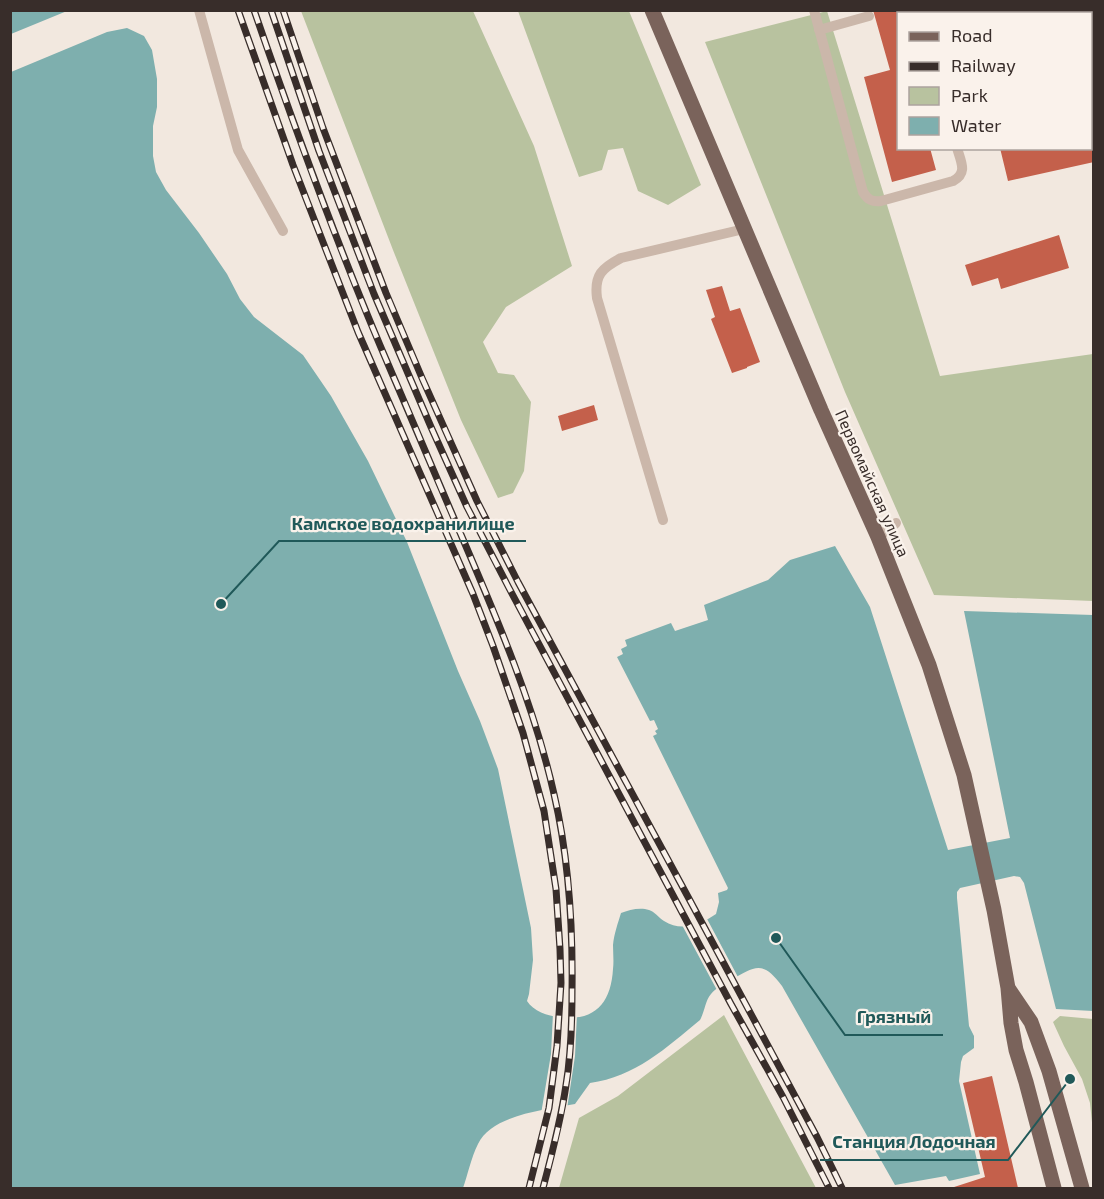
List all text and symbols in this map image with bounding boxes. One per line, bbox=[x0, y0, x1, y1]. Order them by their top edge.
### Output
legend bbox=[897, 12, 1092, 150]
text: Road bbox=[951, 24, 992, 46]
text: Railway bbox=[951, 54, 1016, 76]
text: Park bbox=[951, 84, 988, 106]
text: Water bbox=[951, 114, 1001, 136]
street label: Первомайская улица bbox=[831, 406, 914, 560]
callout: Камское водохранилище bbox=[279, 505, 526, 541]
text: Камское водохранилище bbox=[291, 512, 515, 534]
callout: Грязный bbox=[845, 999, 943, 1035]
text: Грязный bbox=[857, 1005, 931, 1027]
callout: Станция Лодочная bbox=[820, 1124, 1008, 1160]
text: Станция Лодочная bbox=[832, 1130, 996, 1152]

